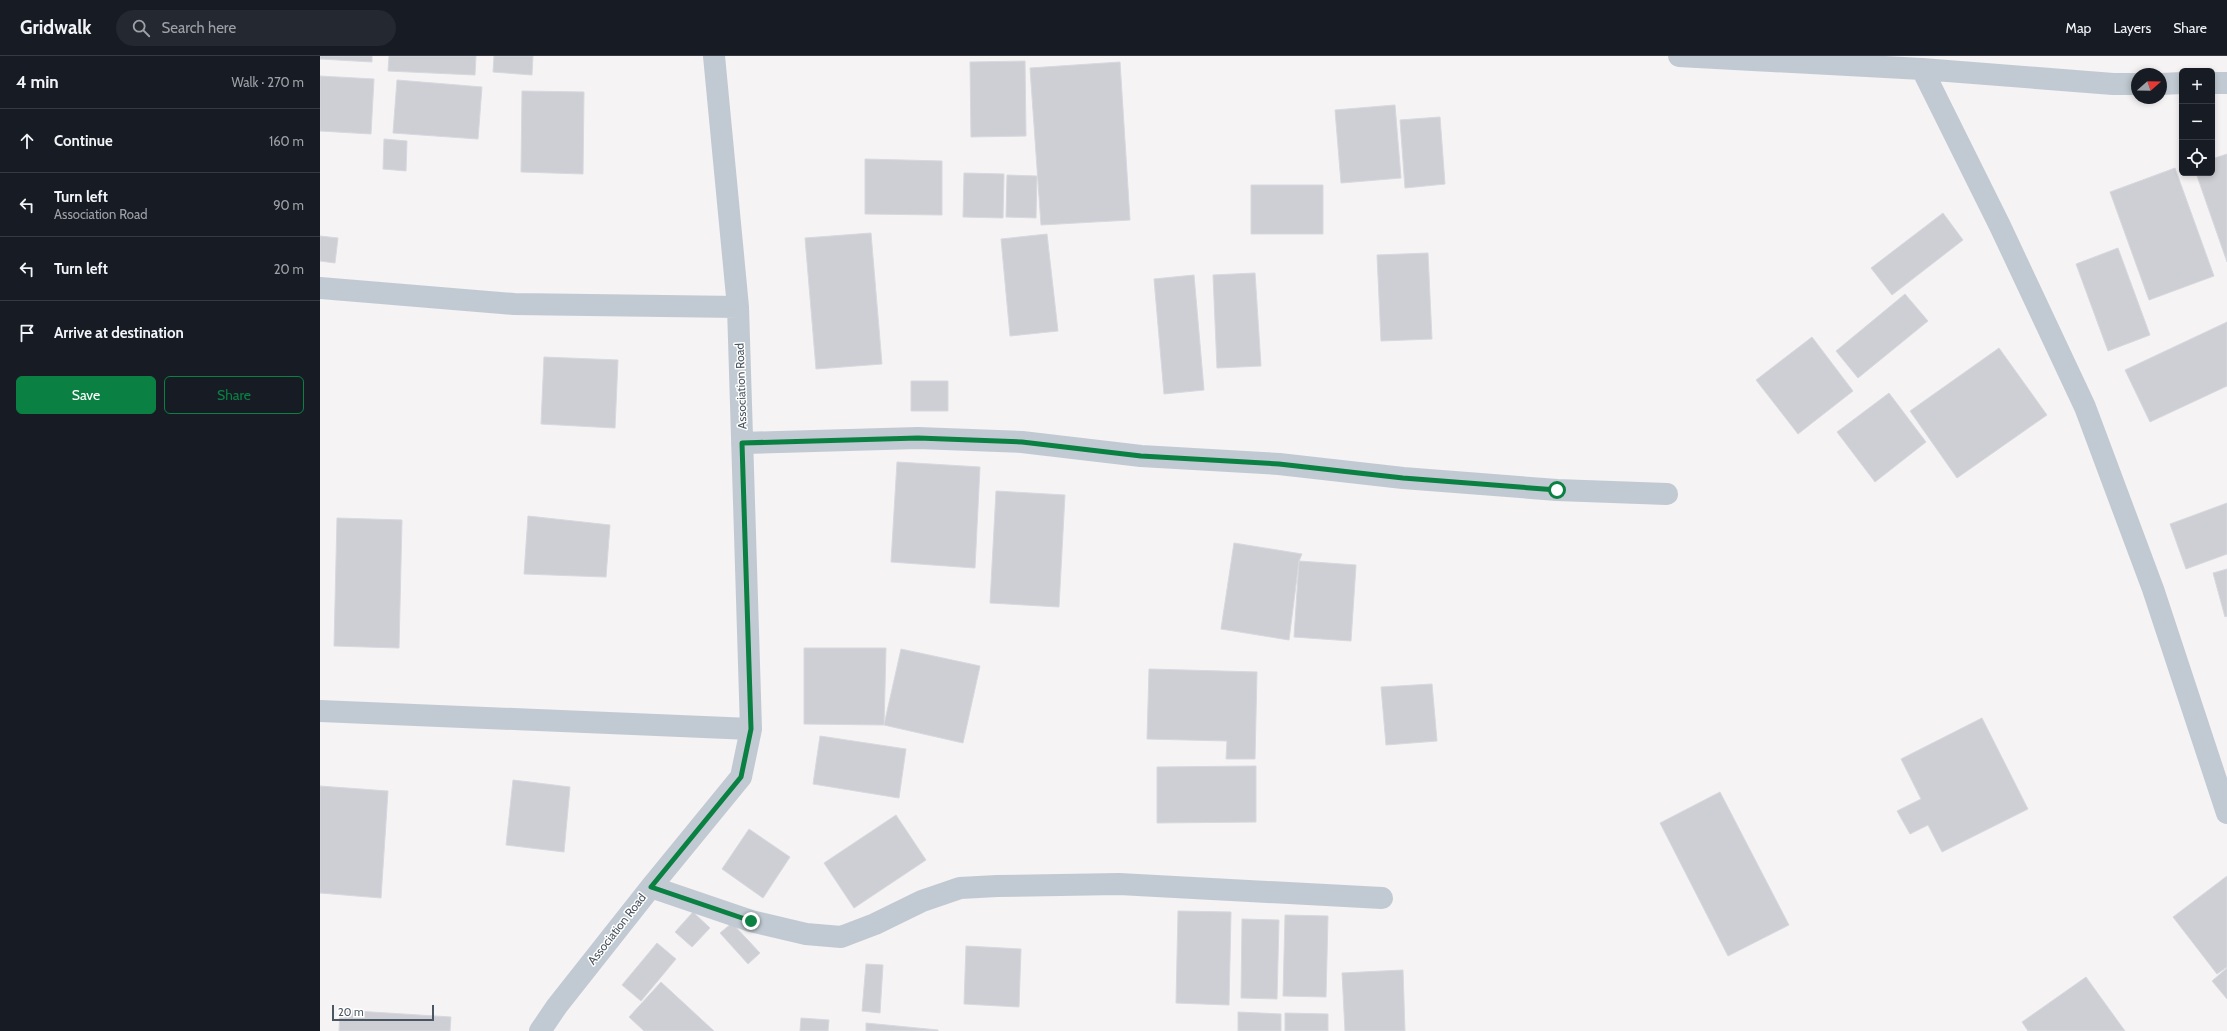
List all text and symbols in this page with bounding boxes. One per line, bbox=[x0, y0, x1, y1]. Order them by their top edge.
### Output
search box bbox=[116, 10, 396, 46]
text: Gridwalk bbox=[20, 16, 92, 39]
icon: search bbox=[130, 17, 152, 39]
text: Search here bbox=[162, 19, 236, 37]
text: Map bbox=[2066, 19, 2091, 37]
text: Layers bbox=[2113, 19, 2151, 37]
text: Share bbox=[2173, 19, 2207, 37]
north arrow bbox=[2131, 68, 2167, 104]
map controls bbox=[2179, 68, 2215, 176]
button: + bbox=[2179, 68, 2215, 104]
text: 4 min bbox=[16, 72, 59, 92]
text: Walk · 270 m bbox=[232, 74, 304, 90]
button: − bbox=[2179, 104, 2215, 140]
icon: ahead bbox=[16, 130, 38, 152]
text: Continue bbox=[54, 132, 113, 150]
text: 160 m bbox=[269, 133, 304, 149]
button: locate bbox=[2179, 140, 2215, 176]
text: Turn left bbox=[54, 188, 108, 206]
icon: left bbox=[16, 194, 38, 216]
text: 90 m bbox=[273, 197, 304, 213]
text: Association Road bbox=[54, 206, 147, 222]
icon: left bbox=[16, 258, 38, 280]
text: Turn left bbox=[54, 260, 108, 278]
text: 20 m bbox=[274, 261, 304, 277]
icon: arrive bbox=[16, 322, 38, 344]
text: Arrive at destination bbox=[54, 324, 184, 342]
street label: Association Road bbox=[732, 343, 749, 429]
button: Save bbox=[16, 376, 156, 414]
button: Share bbox=[164, 376, 304, 414]
route start bbox=[1548, 481, 1566, 499]
street label: Association Road bbox=[584, 890, 649, 967]
route end bbox=[742, 912, 760, 930]
scale bar bbox=[332, 1003, 434, 1022]
text: 20 m bbox=[338, 1005, 364, 1019]

